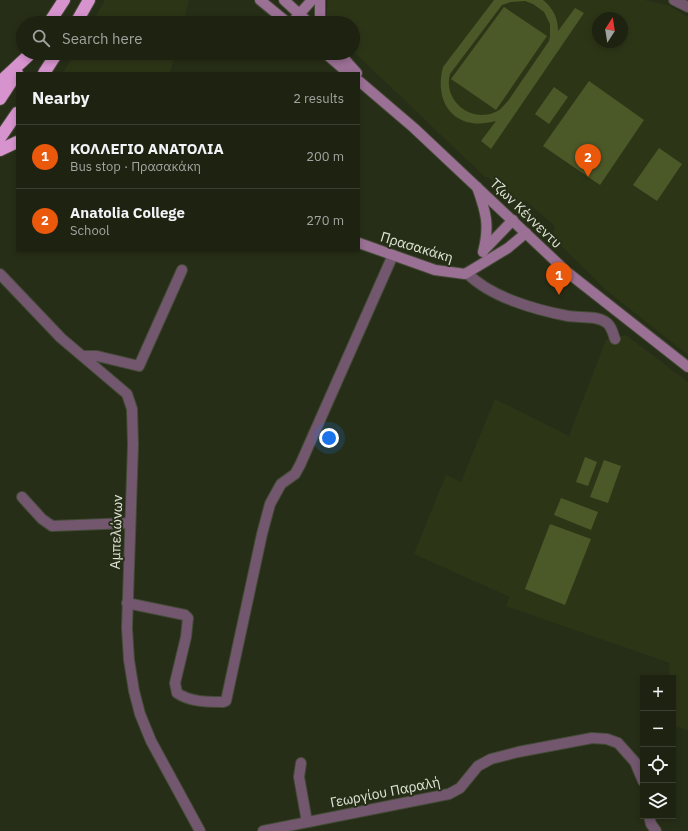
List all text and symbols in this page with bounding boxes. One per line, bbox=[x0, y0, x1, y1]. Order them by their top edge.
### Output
north arrow bbox=[592, 12, 628, 48]
search box bbox=[16, 16, 360, 60]
icon: search bbox=[30, 27, 52, 49]
text: Search here bbox=[62, 29, 142, 48]
text: Nearby bbox=[32, 87, 90, 109]
text: 2 results bbox=[293, 90, 344, 107]
text: ΚΟΛΛΕΓΙΟ ΑΝΑΤΟΛΙΑ bbox=[70, 139, 224, 158]
pin: 2 bbox=[575, 144, 601, 177]
text: 1 bbox=[41, 148, 49, 165]
text: 200 m bbox=[306, 148, 344, 165]
text: Bus stop · Πρασακάκη bbox=[70, 158, 201, 175]
street label: Τζων Κέννεντυ bbox=[486, 174, 566, 252]
text: Anatolia College bbox=[70, 203, 185, 222]
text: 2 bbox=[41, 212, 49, 229]
text: 270 m bbox=[306, 212, 344, 229]
text: School bbox=[70, 222, 110, 239]
street label: Πρασακάκη bbox=[378, 227, 456, 267]
pin: 1 bbox=[546, 262, 572, 295]
your location bbox=[319, 428, 339, 448]
street label: Αμπελώνων bbox=[106, 494, 126, 570]
map controls bbox=[640, 675, 676, 819]
button: + bbox=[640, 675, 676, 711]
button: − bbox=[640, 711, 676, 747]
button: locate bbox=[640, 747, 676, 783]
street label: Γεωργίου Παραλή bbox=[328, 773, 442, 811]
button: layers bbox=[640, 783, 676, 819]

